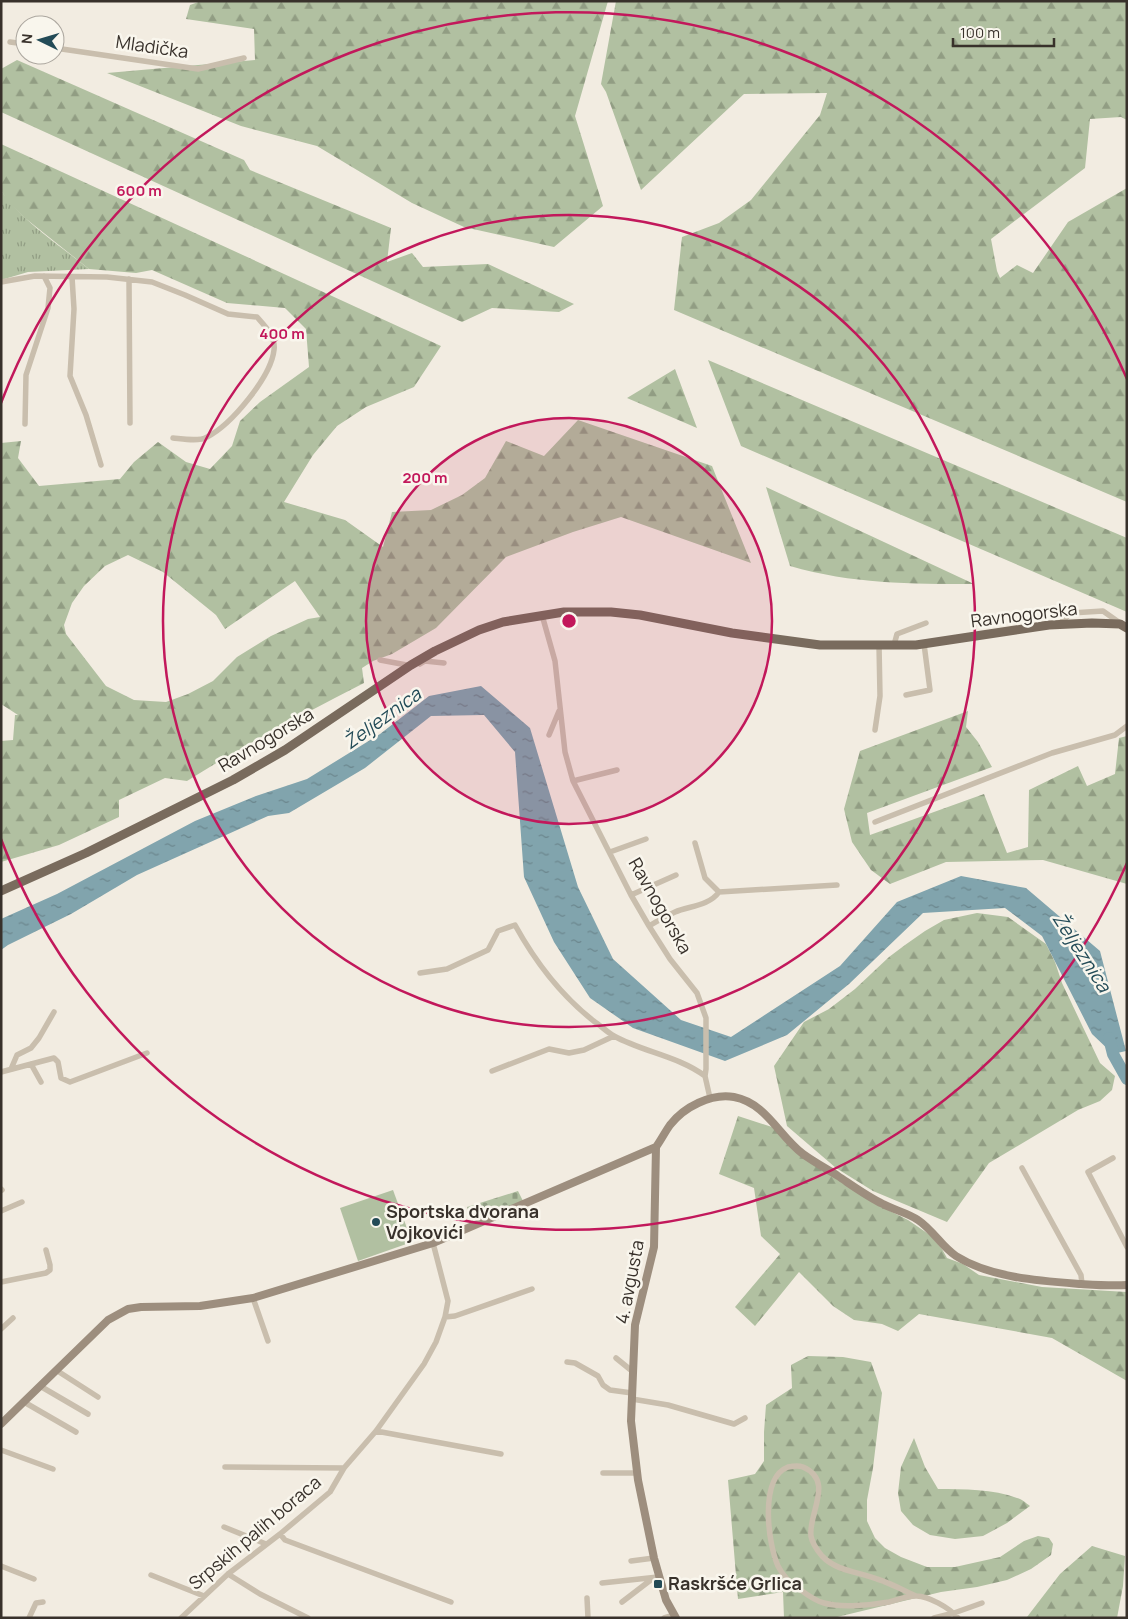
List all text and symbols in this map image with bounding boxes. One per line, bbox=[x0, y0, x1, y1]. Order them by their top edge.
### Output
north arrow bbox=[15, 15, 65, 65]
scale bar bbox=[953, 15, 1054, 47]
text: 100 m bbox=[960, 22, 1000, 43]
street label: Mladička bbox=[114, 29, 190, 63]
text: N bbox=[17, 33, 36, 45]
text: 600 m bbox=[116, 180, 162, 201]
text: 400 m bbox=[259, 323, 305, 344]
text: 200 m bbox=[402, 467, 448, 488]
street label: Ravnogorska bbox=[969, 596, 1079, 632]
centre of rings bbox=[560, 612, 578, 630]
water label: Željeznica bbox=[338, 680, 427, 755]
street label: Ravnogorska bbox=[213, 701, 318, 777]
street label: Ravnogorska bbox=[624, 853, 698, 958]
water label: Željeznica bbox=[1047, 907, 1118, 998]
place label: Sportska dvorana Vojkovići bbox=[386, 1199, 539, 1244]
marker: Sportska dvorana Vojkovići bbox=[370, 1216, 382, 1228]
street label: 4. avgusta bbox=[609, 1238, 649, 1326]
street label: Srpskih palih boraca bbox=[183, 1470, 326, 1595]
place label: Raskršće Grlica bbox=[668, 1571, 802, 1595]
marker: Raskršće Grlica bbox=[652, 1578, 664, 1590]

